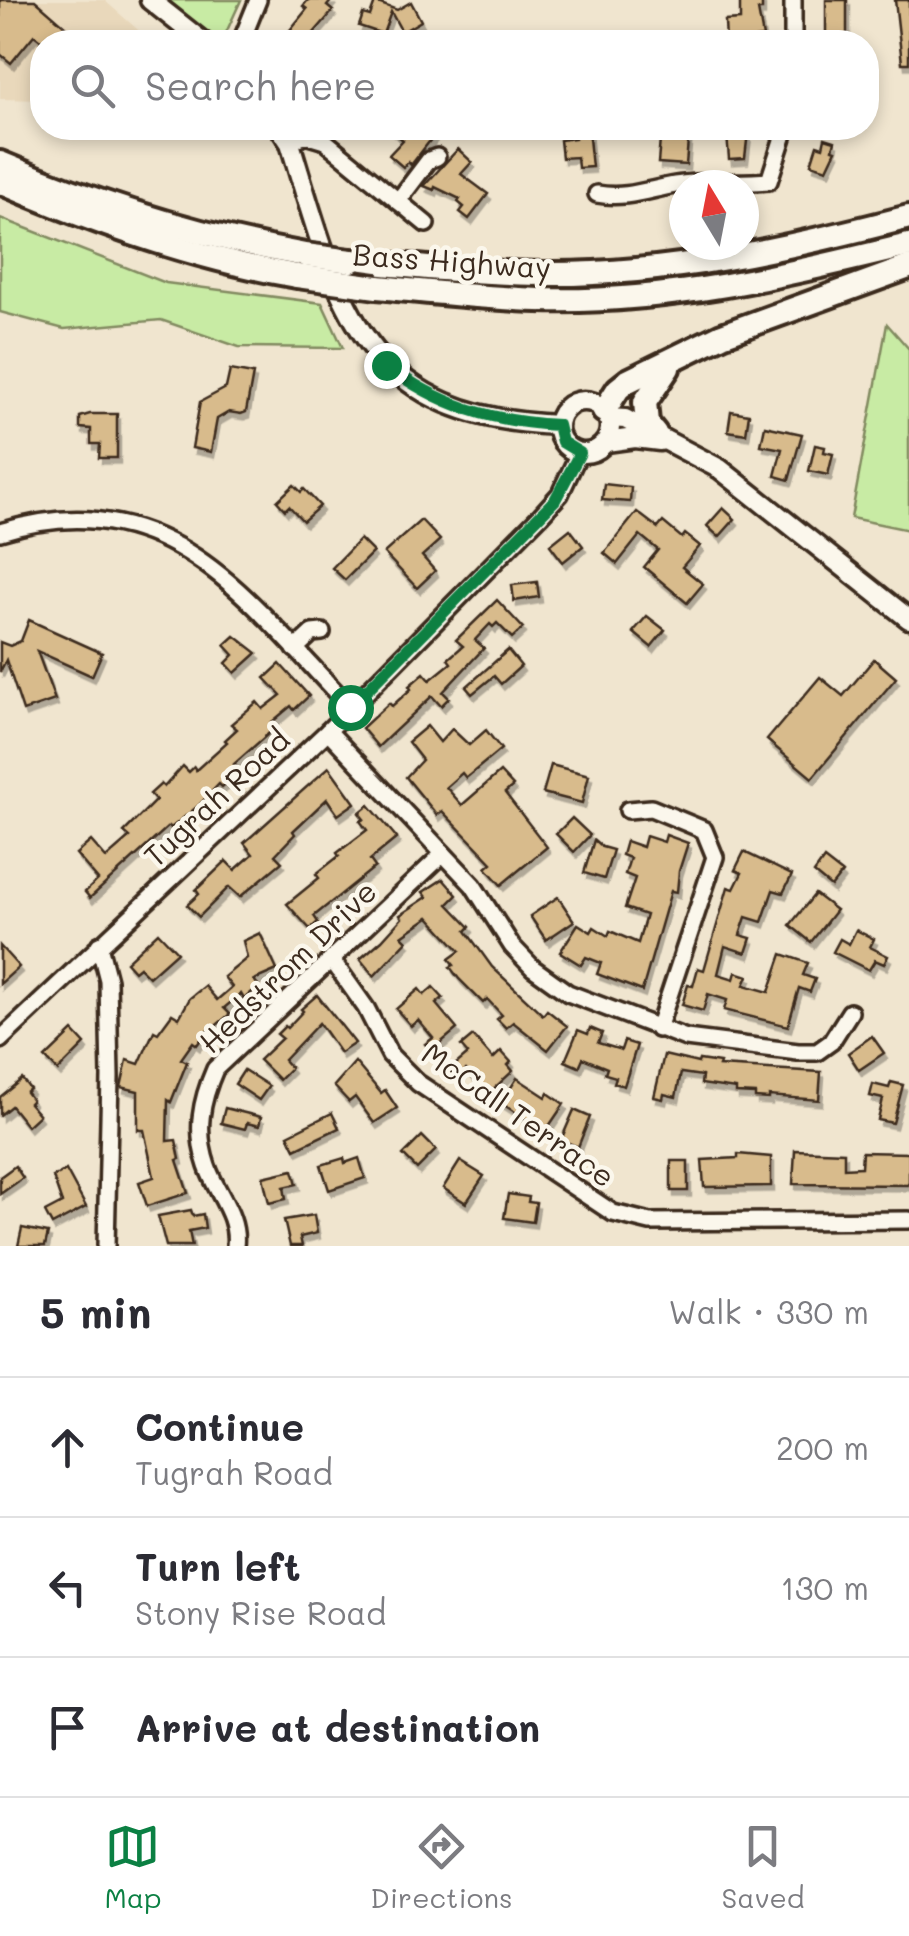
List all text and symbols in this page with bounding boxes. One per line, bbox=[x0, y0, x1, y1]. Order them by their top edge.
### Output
search box bbox=[30, 30, 879, 140]
icon: search bbox=[65, 58, 120, 113]
text: Search here bbox=[145, 60, 376, 110]
north arrow bbox=[669, 170, 759, 260]
street label: Bass Highway bbox=[352, 233, 552, 287]
route end bbox=[364, 343, 410, 389]
route start bbox=[328, 685, 374, 731]
street label: Tugrah Road bbox=[135, 719, 297, 875]
street label: Hedstrom Drive bbox=[190, 871, 384, 1061]
street label: McCall Terrace bbox=[415, 1033, 623, 1195]
text: 5 min bbox=[40, 1284, 151, 1339]
text: Walk · 330 m bbox=[669, 1290, 869, 1332]
text: Continue bbox=[135, 1401, 304, 1451]
icon: ahead bbox=[40, 1420, 95, 1475]
text: 200 m bbox=[776, 1426, 869, 1468]
text: Tugrah Road bbox=[135, 1451, 333, 1493]
text: Turn left bbox=[135, 1541, 301, 1591]
icon: left bbox=[40, 1560, 95, 1615]
text: 130 m bbox=[780, 1566, 869, 1608]
text: Stony Rise Road bbox=[135, 1591, 386, 1633]
icon: arrive bbox=[40, 1700, 95, 1755]
text: Arrive at destination bbox=[135, 1702, 540, 1752]
tab: Map bbox=[104, 1819, 161, 1915]
tab: Directions bbox=[370, 1819, 513, 1915]
tab: Saved bbox=[721, 1819, 805, 1915]

